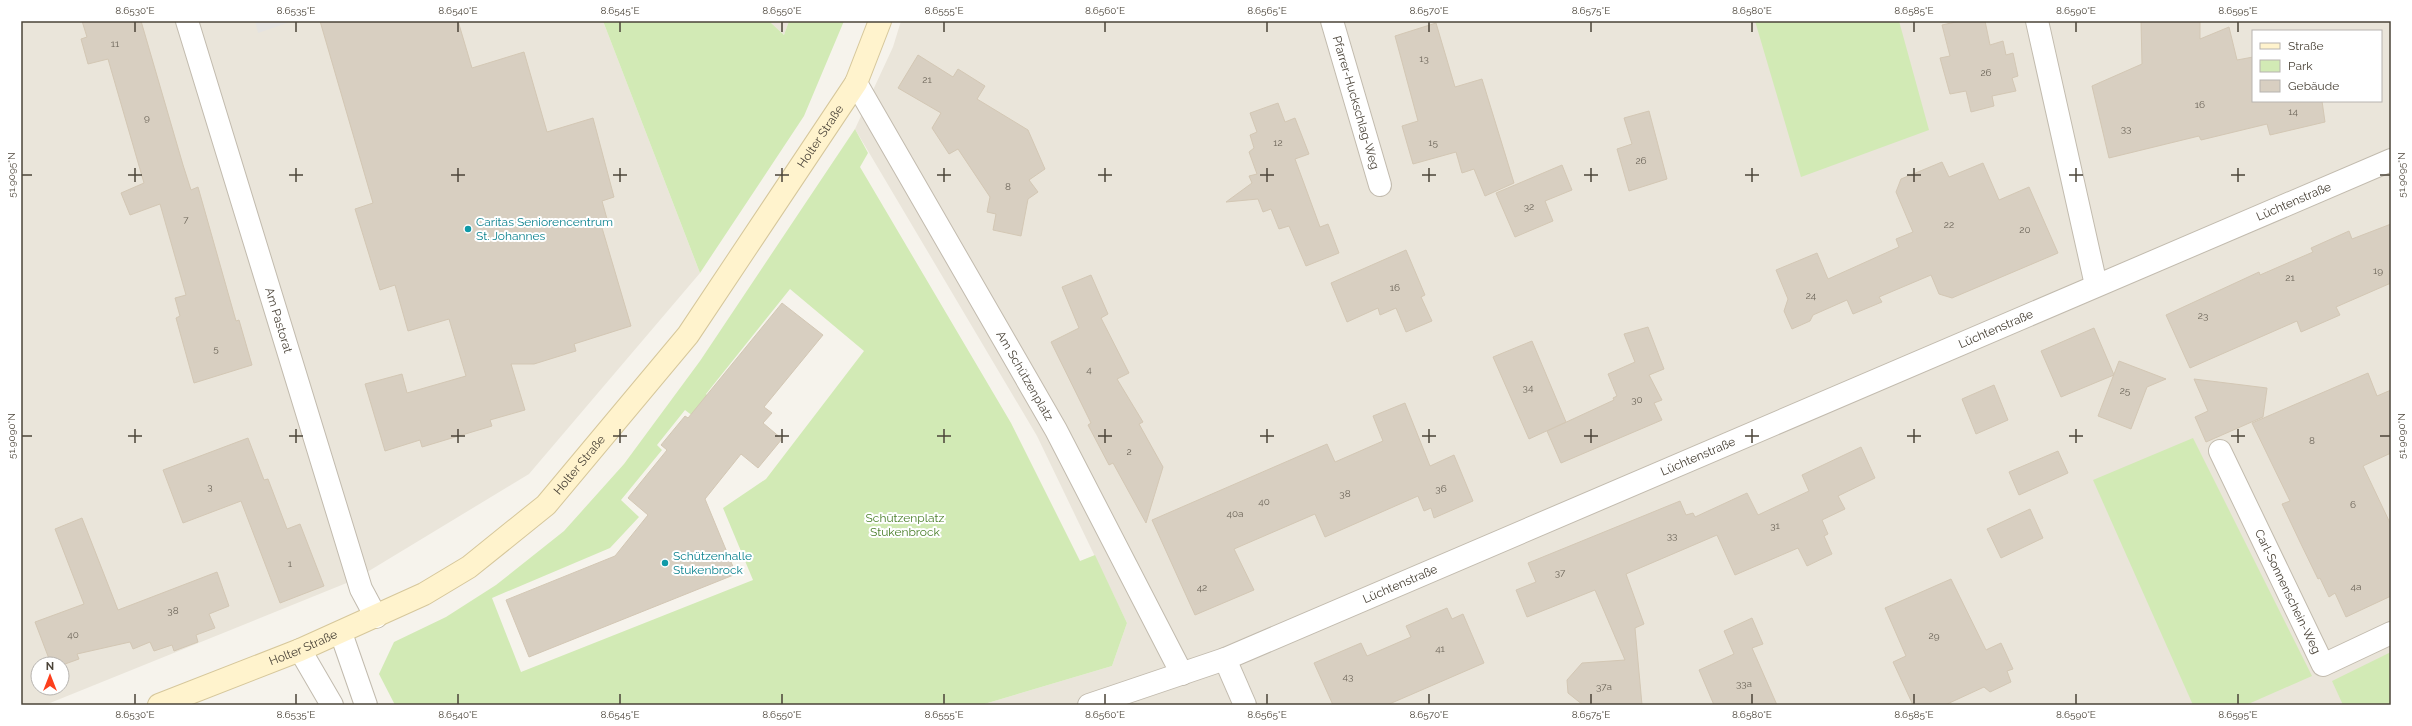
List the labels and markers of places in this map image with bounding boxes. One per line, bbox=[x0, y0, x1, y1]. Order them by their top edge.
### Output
place label: Caritas Seniorencentrum St. Johannes bbox=[476, 215, 613, 243]
marker: Caritas Seniorencentrum St. Johannes bbox=[463, 224, 473, 234]
place label: Schützenhalle Stukenbrock bbox=[673, 549, 752, 577]
marker: Schützenhalle Stukenbrock bbox=[660, 558, 670, 568]

